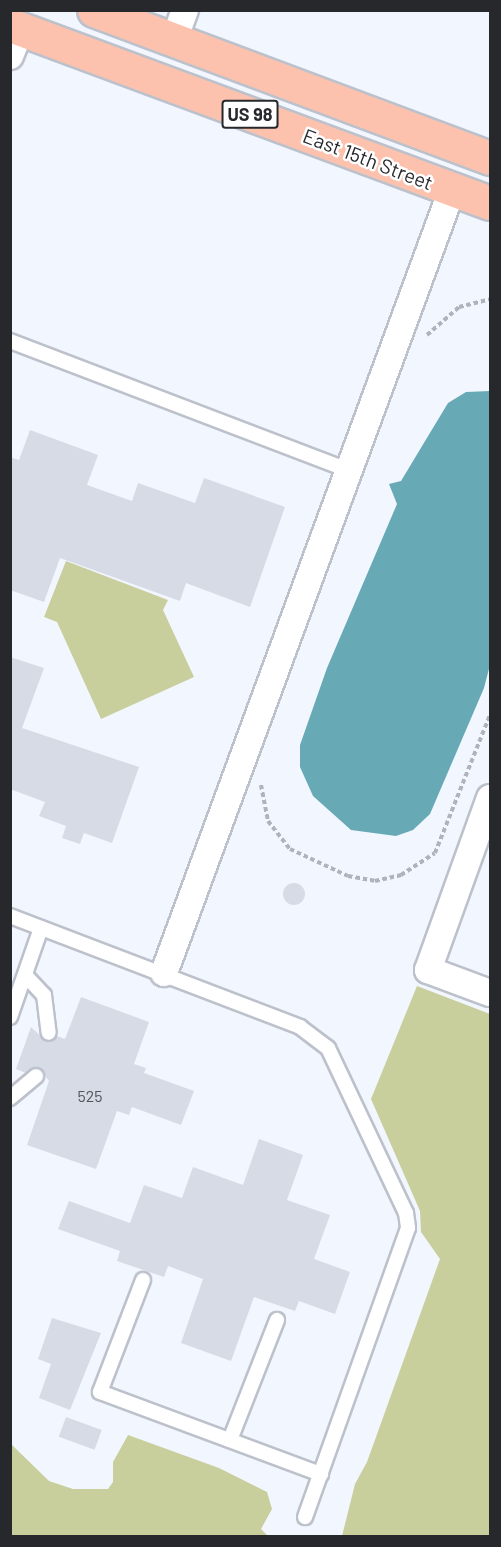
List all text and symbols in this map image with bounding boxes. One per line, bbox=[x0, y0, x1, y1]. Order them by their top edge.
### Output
road number: US 98 bbox=[222, 99, 278, 129]
street label: East 15th Street bbox=[300, 123, 436, 195]
house number: 525 bbox=[77, 1086, 103, 1106]

